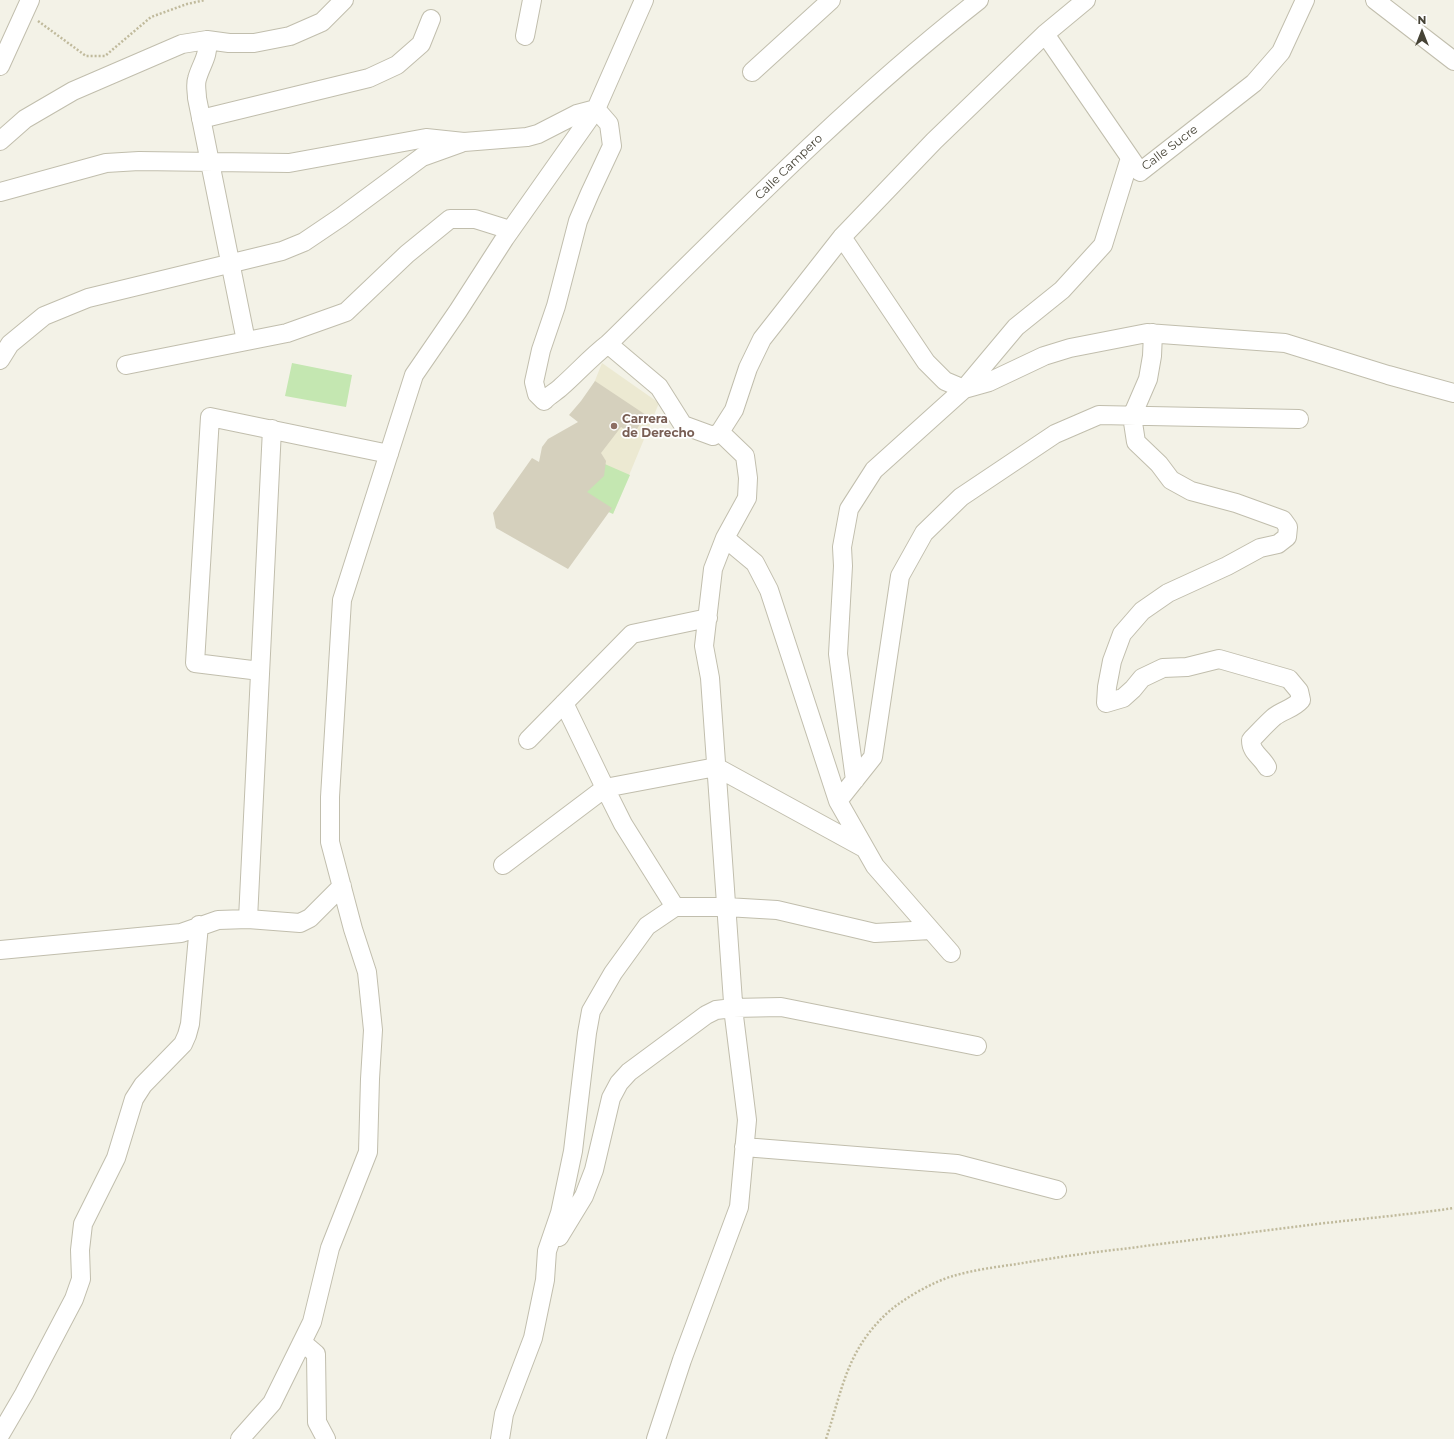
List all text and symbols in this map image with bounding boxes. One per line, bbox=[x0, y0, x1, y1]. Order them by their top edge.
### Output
north arrow bbox=[1402, 12, 1442, 52]
text: N bbox=[1418, 13, 1426, 27]
street label: Calle Sucre bbox=[1139, 122, 1201, 174]
street label: Calle Campero bbox=[752, 131, 826, 203]
place label: Carrera de Derecho bbox=[622, 412, 695, 440]
marker: Carrera de Derecho bbox=[609, 421, 619, 431]

